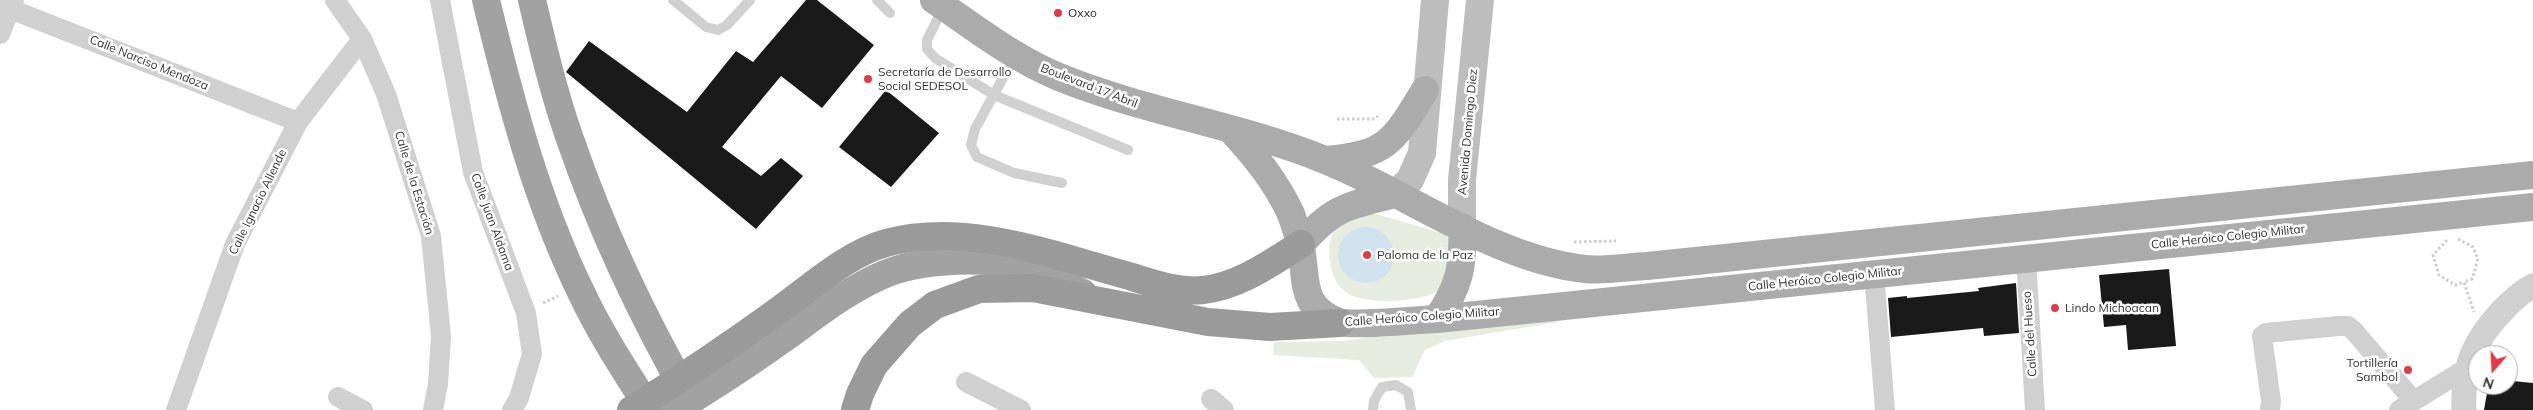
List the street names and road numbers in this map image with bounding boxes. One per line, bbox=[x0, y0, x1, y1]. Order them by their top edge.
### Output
street label: Calle Narciso Mendoza bbox=[87, 33, 211, 93]
street label: Boulevard 17 Abril bbox=[1038, 61, 1140, 111]
street label: Avenida Domingo Diez bbox=[1455, 68, 1481, 196]
street label: Calle de la Estación bbox=[391, 129, 437, 237]
street label: Calle Ignacio Allende bbox=[226, 147, 290, 257]
street label: Calle Juan Aldama bbox=[468, 171, 516, 273]
street label: Calle Heróico Colegio Militar bbox=[2150, 222, 2306, 252]
street label: Calle Heróico Colegio Militar bbox=[1747, 264, 1903, 294]
street label: Calle del Hueso bbox=[2020, 291, 2040, 377]
street label: Calle Heróico Colegio Militar bbox=[1344, 304, 1500, 330]

